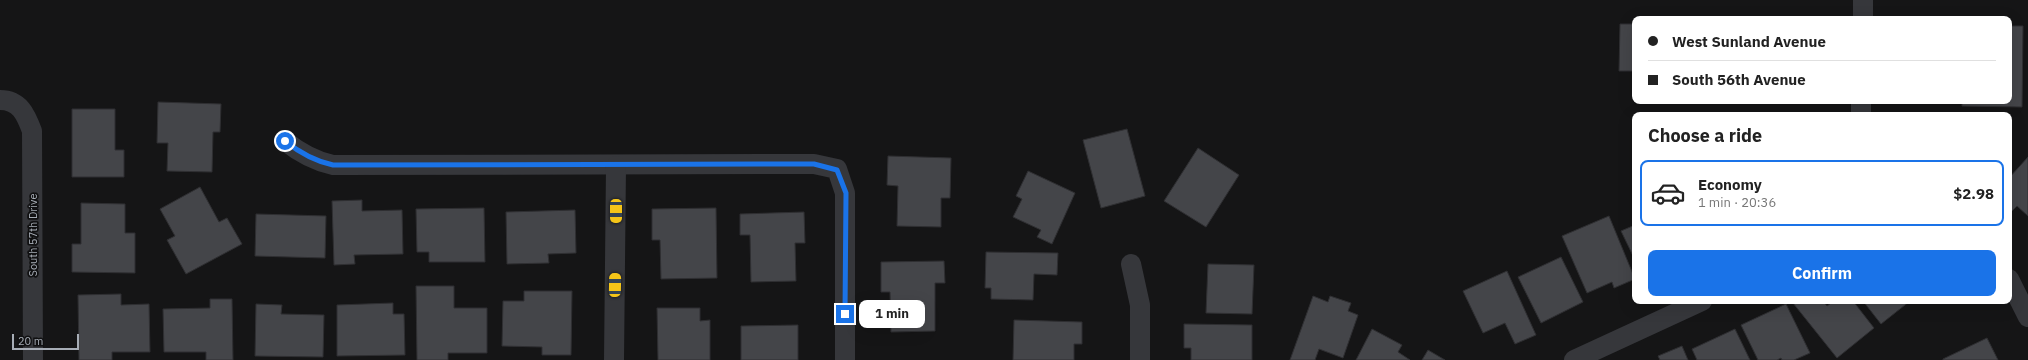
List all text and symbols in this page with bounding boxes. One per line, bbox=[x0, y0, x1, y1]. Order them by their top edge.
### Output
text: West Sunland Avenue bbox=[1672, 32, 1826, 51]
text: South 56th Avenue bbox=[1672, 70, 1806, 89]
text: Choose a ride bbox=[1648, 124, 1762, 147]
route start bbox=[276, 132, 294, 150]
icon: car bbox=[1650, 175, 1686, 211]
text: Economy bbox=[1698, 175, 1762, 194]
text: $2.98 bbox=[1953, 184, 1994, 203]
street label: South 57th Drive bbox=[26, 194, 40, 276]
text: 1 min · 20:36 bbox=[1698, 194, 1776, 211]
car bbox=[610, 199, 622, 223]
button: Confirm bbox=[1648, 250, 1996, 296]
car bbox=[609, 273, 621, 297]
callout: 1 min bbox=[859, 300, 925, 328]
route end bbox=[836, 305, 854, 323]
text: 1 min bbox=[875, 305, 909, 322]
scale bar bbox=[12, 332, 79, 351]
text: 20 m bbox=[18, 334, 43, 348]

